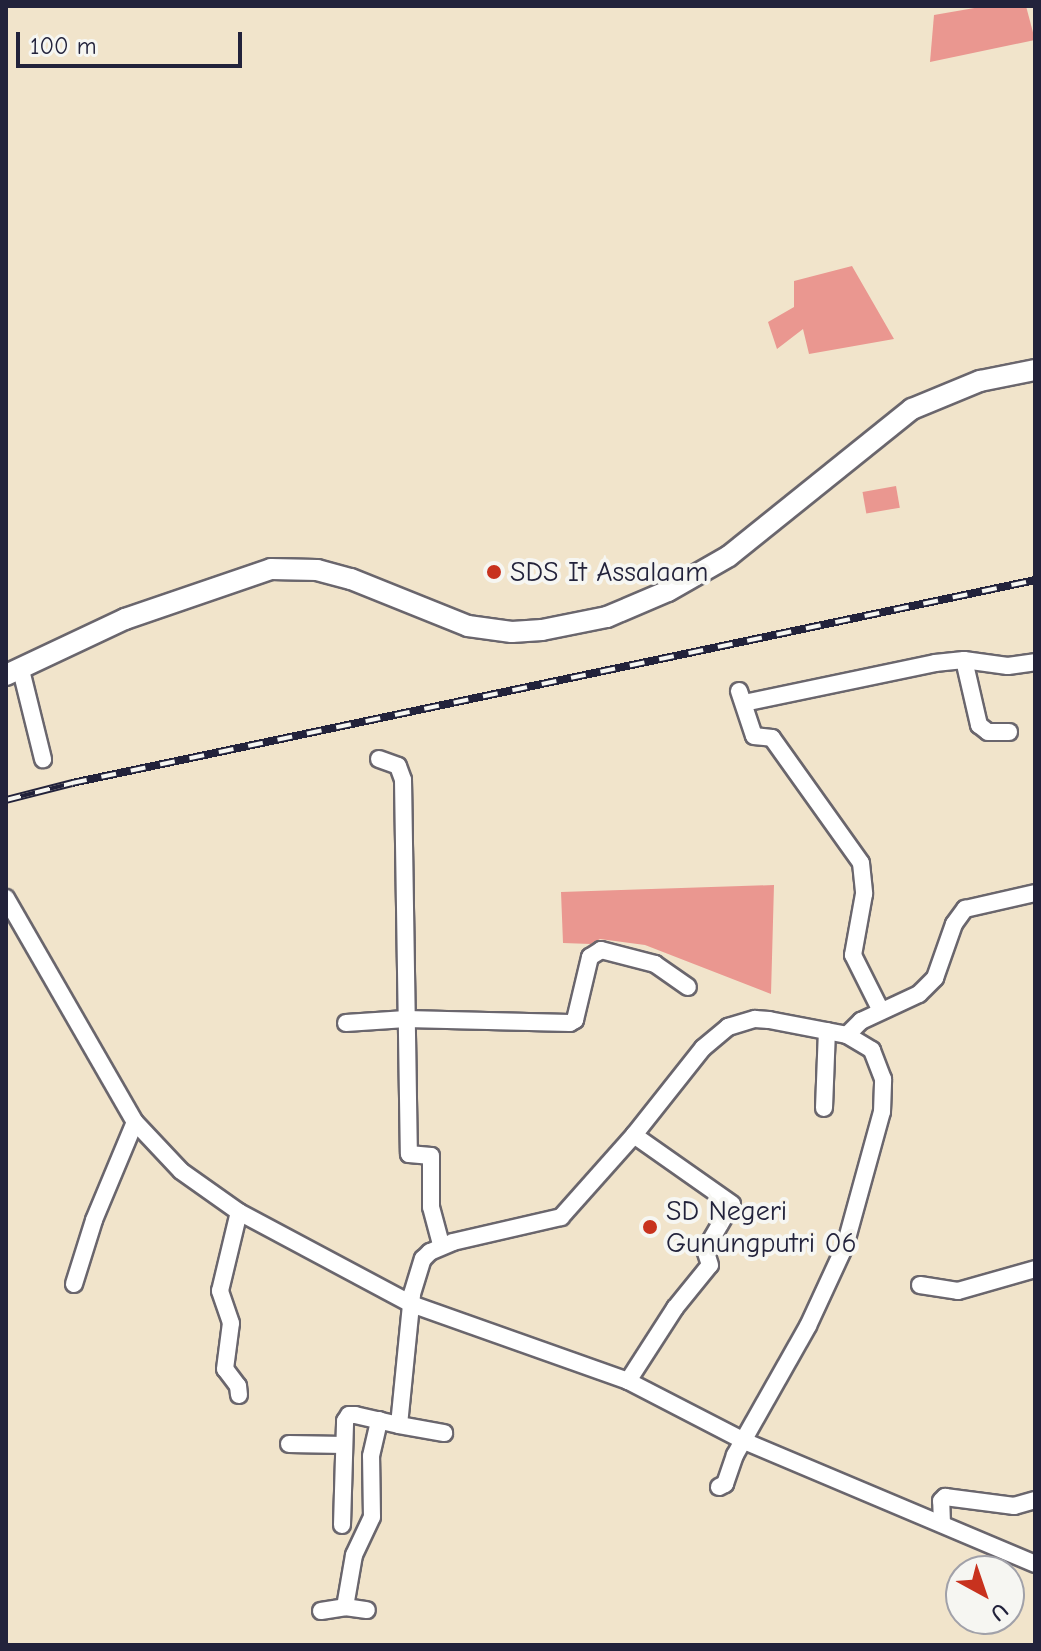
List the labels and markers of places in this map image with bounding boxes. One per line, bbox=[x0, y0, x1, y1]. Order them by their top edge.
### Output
place label: SDS It Assalaam bbox=[510, 555, 708, 589]
marker: SDS It Assalaam bbox=[485, 563, 503, 581]
place label: SD Negeri Gunungputri 06 bbox=[666, 1194, 857, 1260]
marker: SD Negeri Gunungputri 06 bbox=[641, 1218, 659, 1236]

